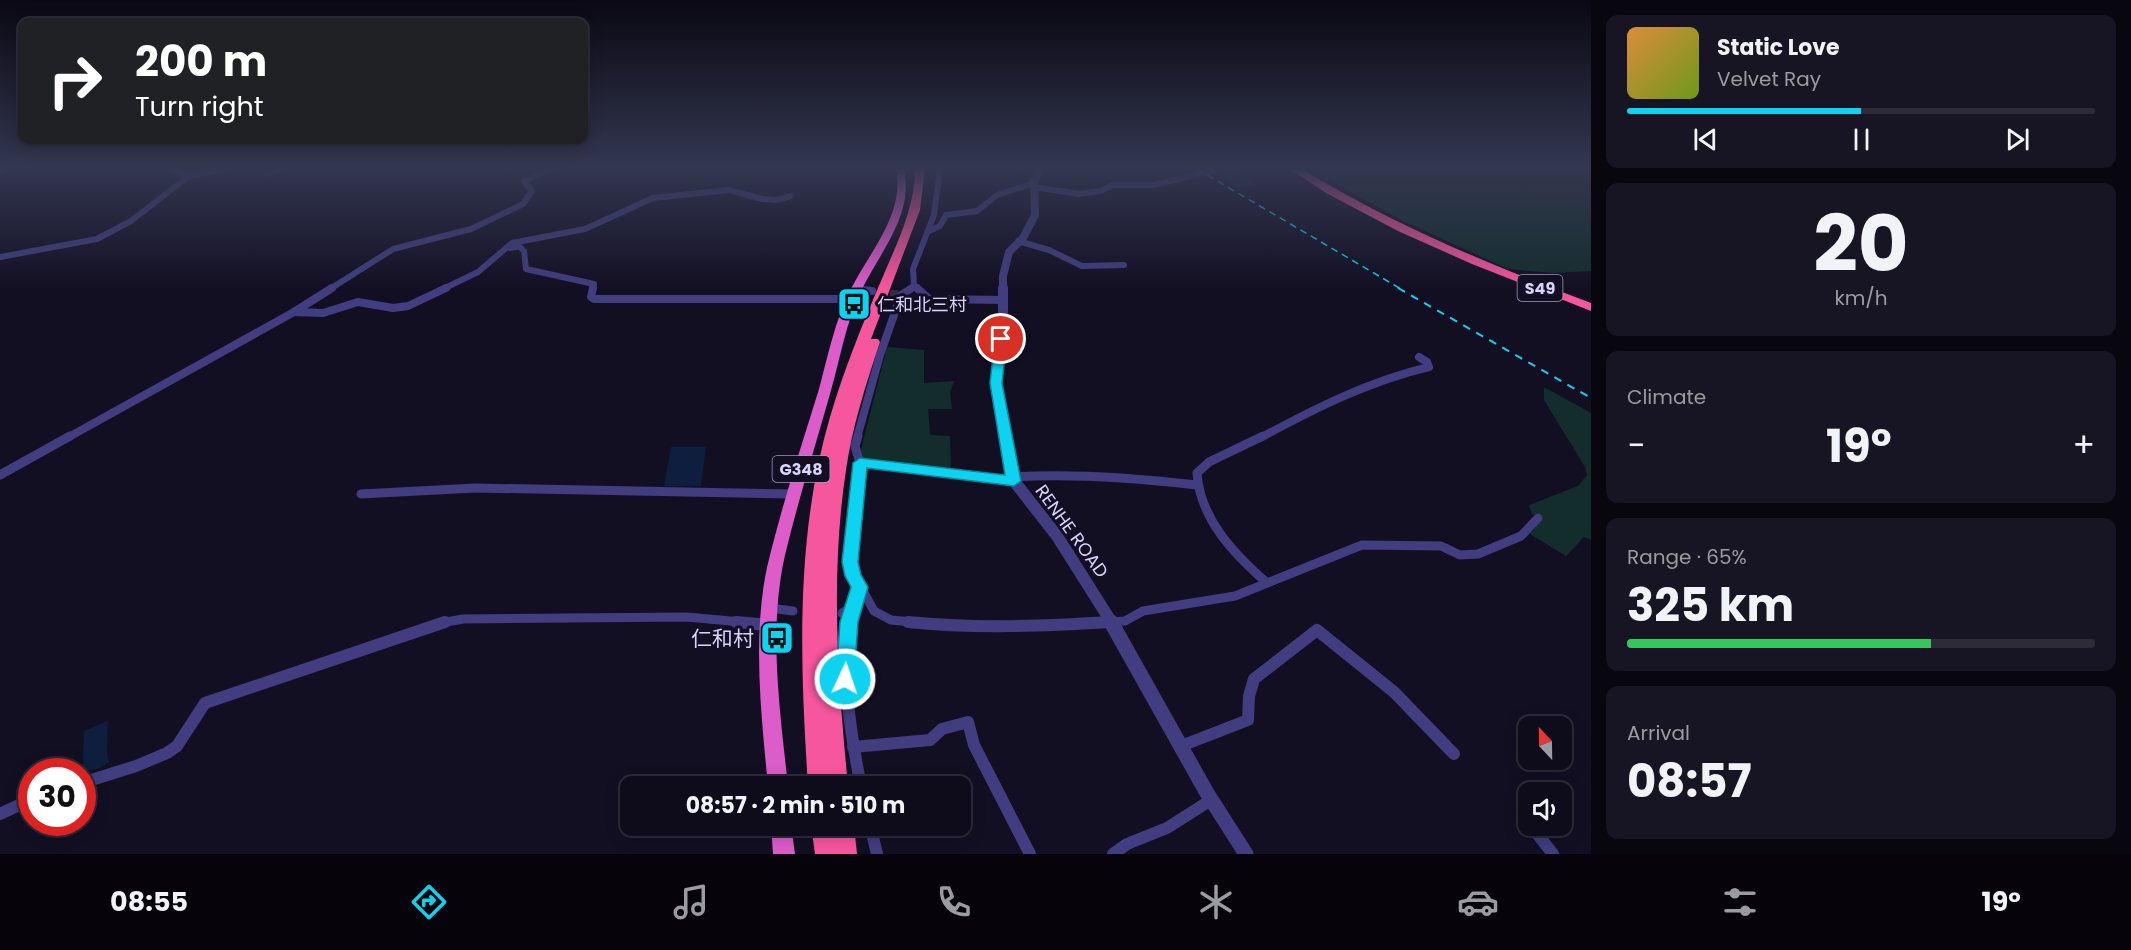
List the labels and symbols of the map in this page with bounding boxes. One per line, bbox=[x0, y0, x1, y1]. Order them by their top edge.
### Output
road number: S49 bbox=[1518, 275, 1562, 301]
bus stop icon: 仁和北三村 bbox=[836, 286, 872, 322]
place label: 仁和北三村 bbox=[877, 292, 967, 317]
pin bbox=[975, 313, 1026, 364]
road number: G348 bbox=[772, 456, 830, 482]
street label: RENHE ROAD bbox=[1030, 479, 1114, 583]
bus stop icon: 仁和村 bbox=[759, 620, 795, 656]
place label: 仁和村 bbox=[691, 624, 754, 653]
position arrow bbox=[813, 647, 877, 711]
north arrow bbox=[1518, 716, 1572, 770]
speed limit sign: 30 bbox=[18, 758, 96, 836]

